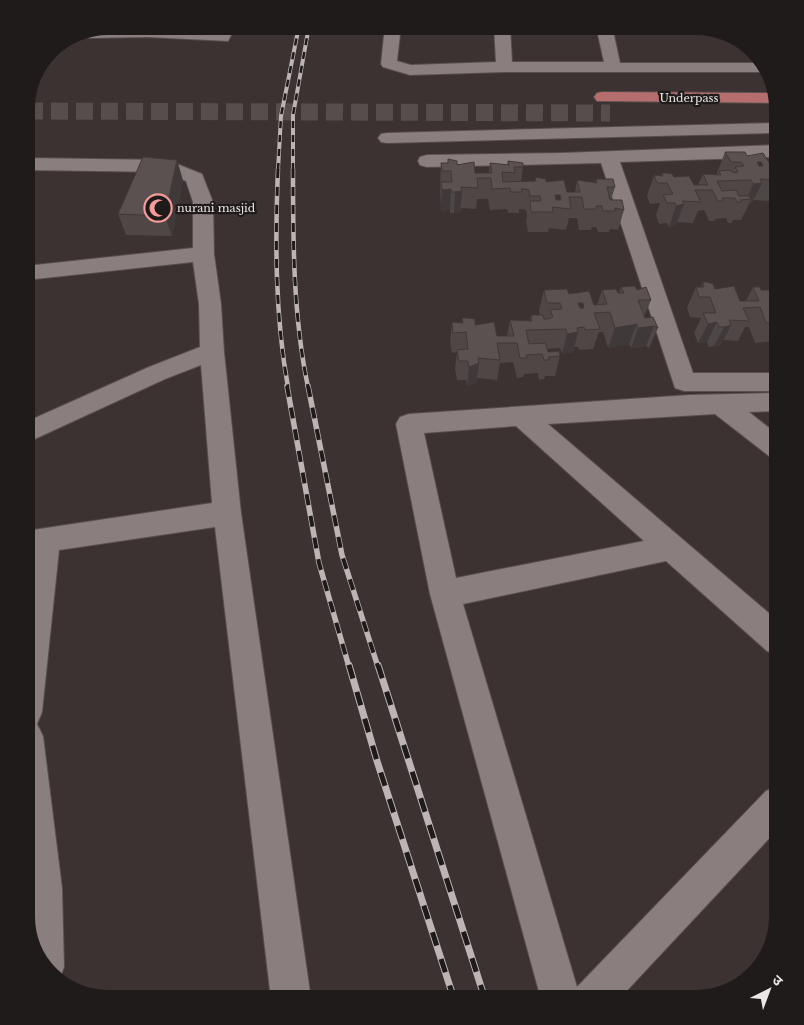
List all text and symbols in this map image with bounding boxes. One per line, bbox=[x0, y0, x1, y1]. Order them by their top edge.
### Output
street label: Underpass bbox=[659, 91, 719, 105]
mosque icon: nurani masjid bbox=[143, 193, 173, 223]
place label: nurani masjid bbox=[177, 201, 256, 215]
north arrow bbox=[744, 965, 794, 1015]
text: उ bbox=[769, 971, 787, 990]

